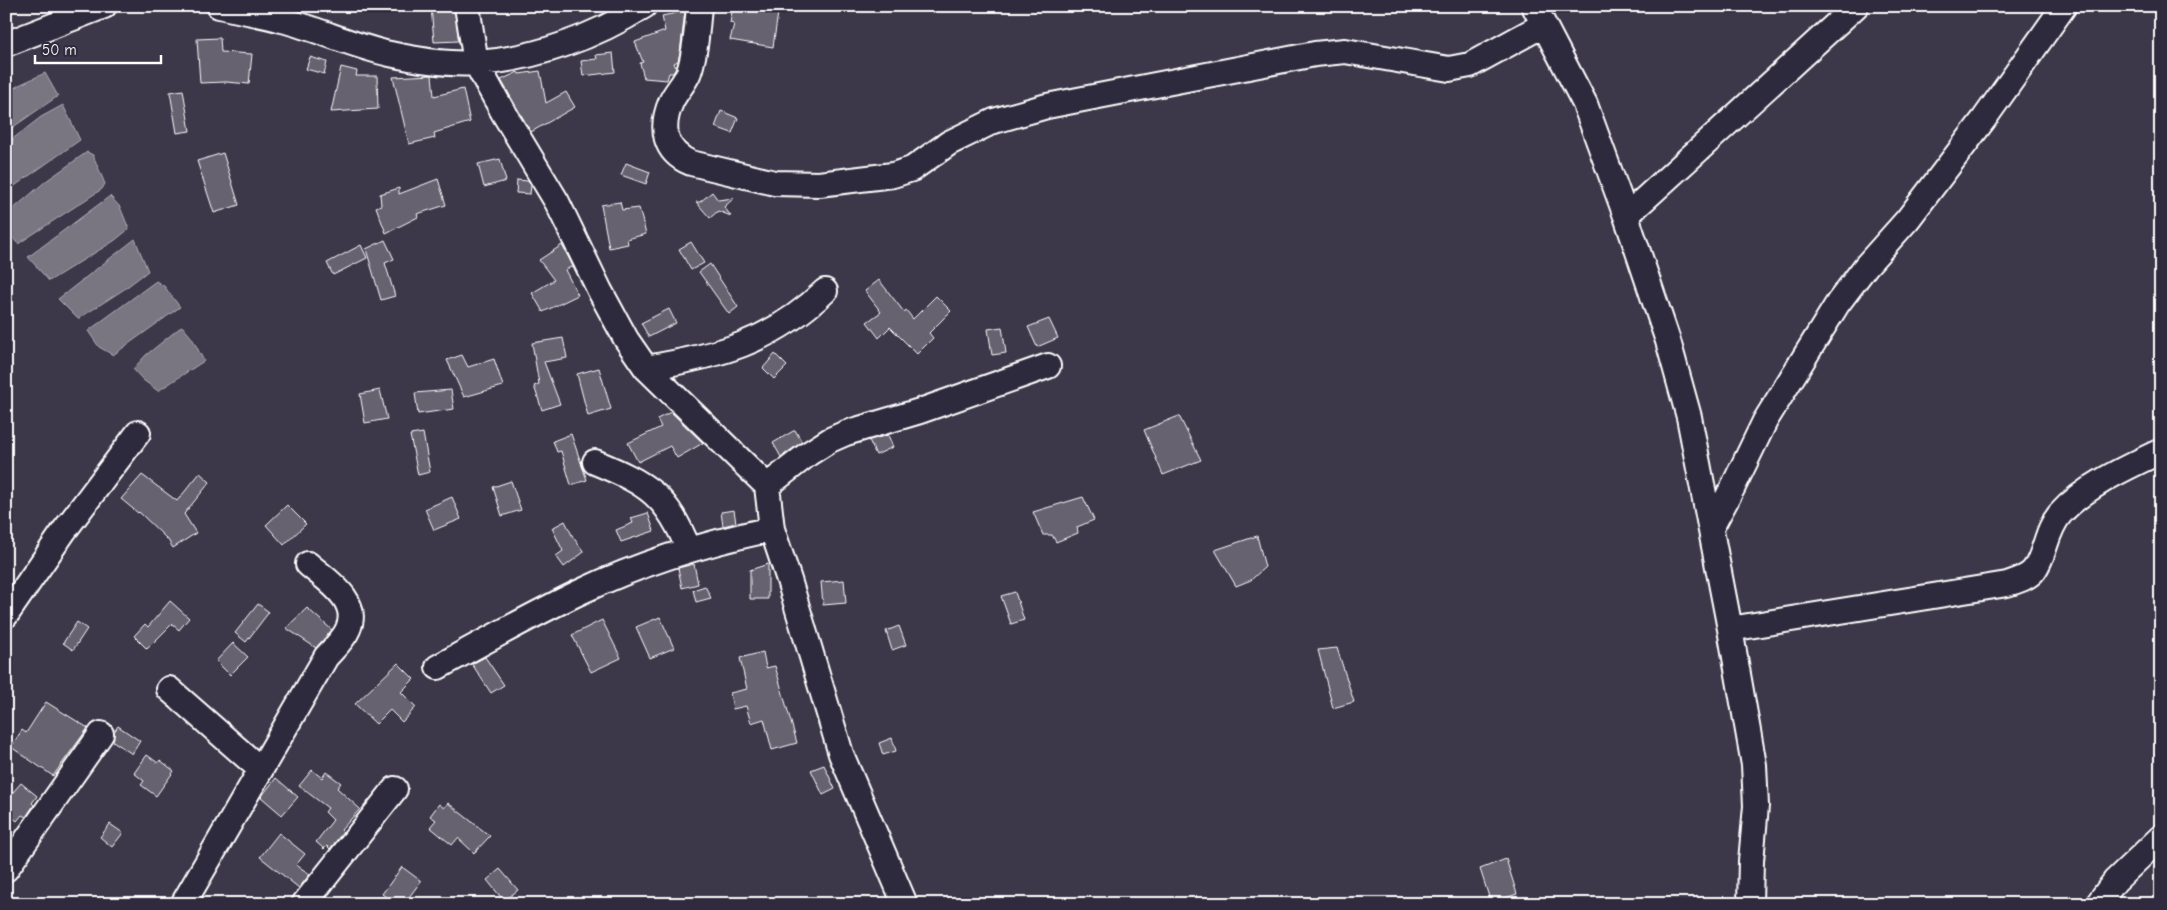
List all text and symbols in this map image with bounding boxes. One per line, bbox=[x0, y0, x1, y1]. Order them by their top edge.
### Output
scale bar bbox=[35, 32, 161, 64]
text: 50 m bbox=[42, 41, 77, 59]

